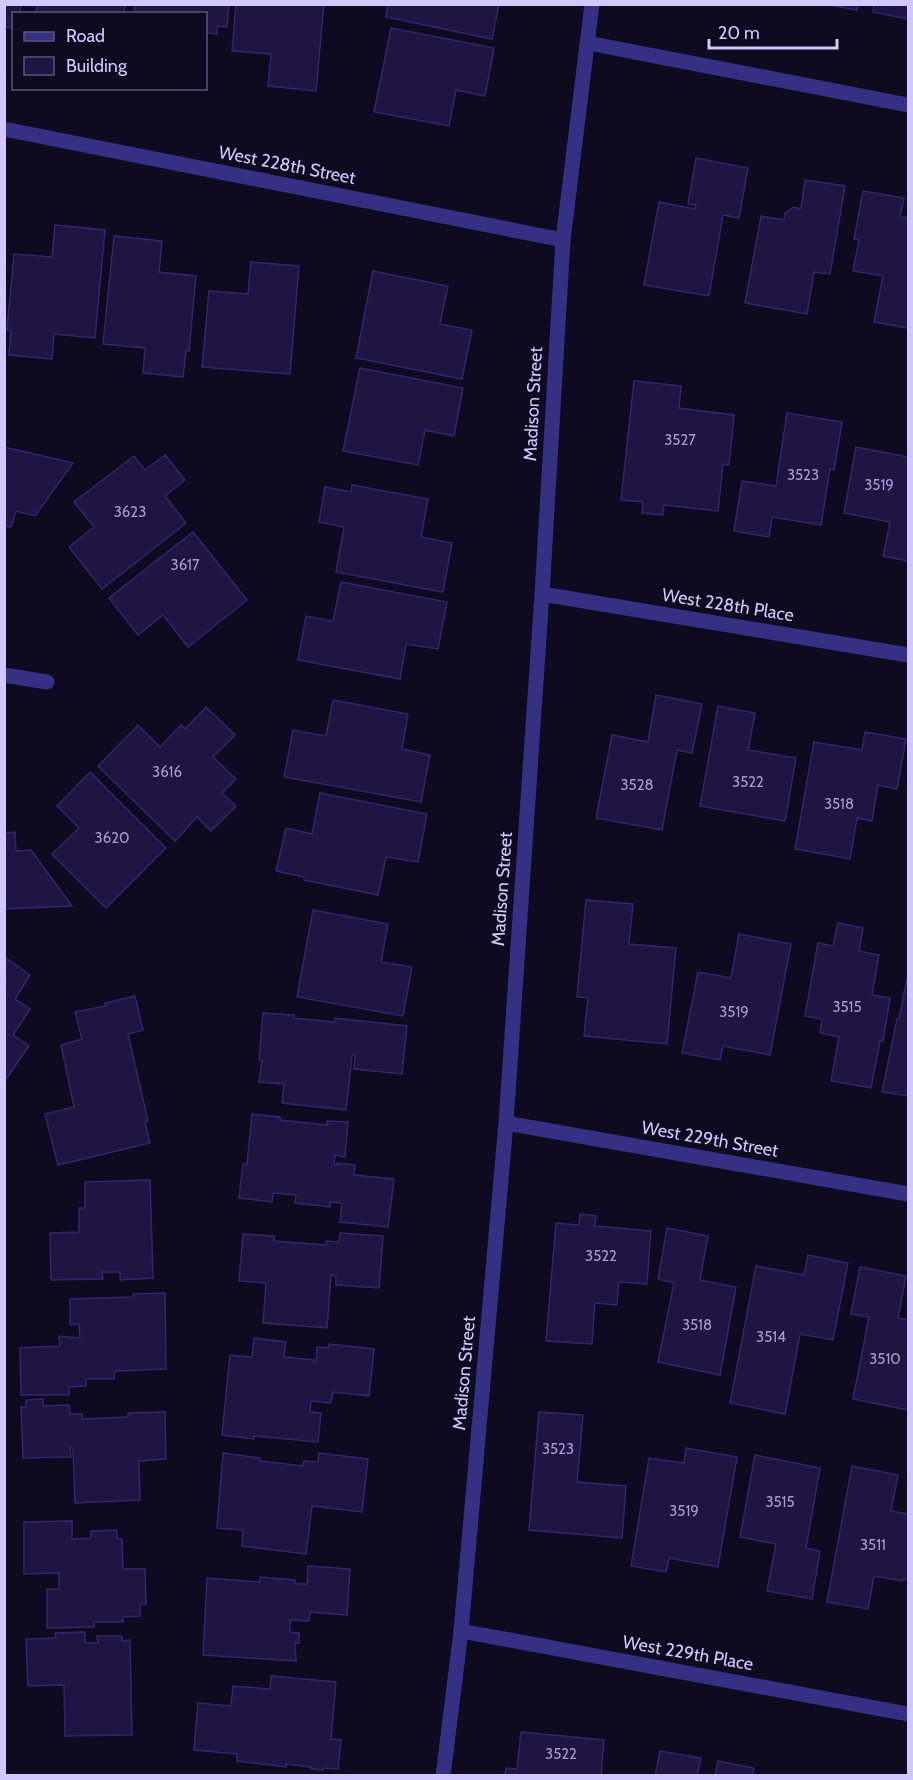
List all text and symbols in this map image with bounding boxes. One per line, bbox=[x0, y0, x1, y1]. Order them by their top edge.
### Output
legend bbox=[12, 12, 207, 90]
scale bar bbox=[709, 12, 836, 50]
text: 20 m bbox=[718, 22, 760, 44]
text: Road bbox=[66, 25, 105, 47]
text: Building bbox=[66, 55, 128, 77]
street label: West 228th Street bbox=[217, 141, 357, 189]
street label: Madison Street bbox=[519, 346, 547, 462]
house number: 3527 bbox=[664, 431, 696, 449]
house number: 3523 bbox=[787, 466, 819, 484]
house number: 3519 bbox=[864, 476, 894, 494]
house number: 3623 bbox=[114, 503, 146, 521]
house number: 3617 bbox=[171, 556, 200, 574]
street label: West 228th Place bbox=[661, 584, 795, 626]
house number: 3616 bbox=[152, 763, 182, 781]
house number: 3522 bbox=[732, 773, 764, 791]
house number: 3528 bbox=[620, 776, 654, 794]
house number: 3518 bbox=[824, 795, 854, 813]
house number: 3620 bbox=[95, 829, 129, 847]
street label: Madison Street bbox=[487, 831, 517, 947]
house number: 3515 bbox=[832, 998, 862, 1016]
house number: 3519 bbox=[719, 1003, 749, 1021]
street label: West 229th Street bbox=[640, 1116, 780, 1162]
house number: 3522 bbox=[585, 1247, 617, 1265]
street label: Madison Street bbox=[448, 1315, 480, 1431]
house number: 3518 bbox=[682, 1316, 712, 1334]
house number: 3514 bbox=[756, 1328, 786, 1346]
house number: 3510 bbox=[869, 1350, 901, 1368]
house number: 3523 bbox=[542, 1440, 574, 1458]
house number: 3515 bbox=[765, 1493, 795, 1511]
house number: 3519 bbox=[669, 1502, 699, 1520]
house number: 3511 bbox=[860, 1536, 886, 1554]
street label: West 229th Place bbox=[621, 1631, 755, 1675]
house number: 3522 bbox=[545, 1745, 577, 1763]

